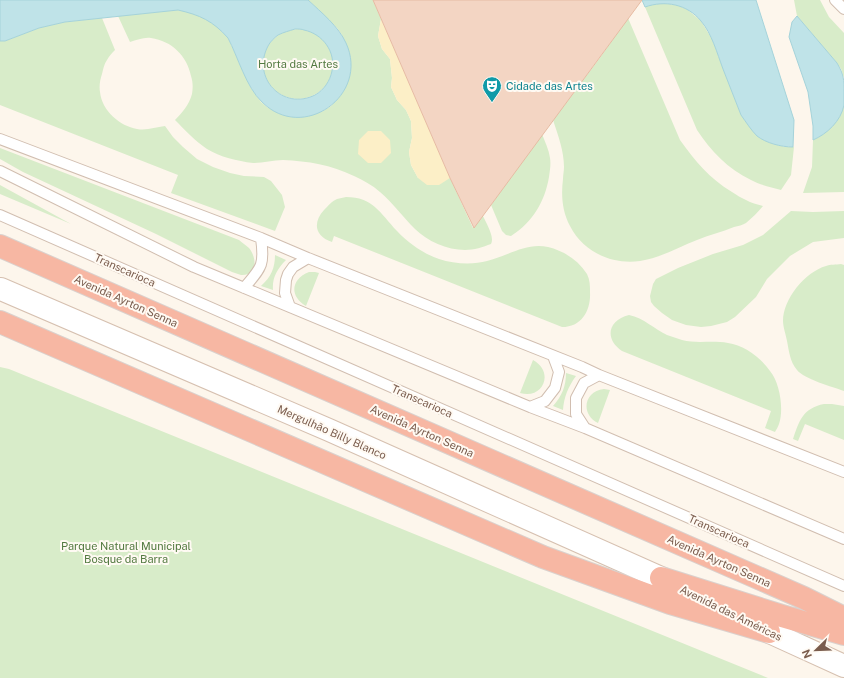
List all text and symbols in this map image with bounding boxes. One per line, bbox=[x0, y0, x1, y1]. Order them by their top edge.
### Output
park label: Horta das Artes bbox=[258, 58, 339, 70]
theatre icon: Cidade das Artes bbox=[481, 75, 503, 103]
place label: Cidade das Artes bbox=[506, 80, 593, 92]
street label: Transcarioca bbox=[93, 251, 157, 289]
street label: Avenida Ayrton Senna bbox=[72, 273, 180, 329]
street label: Transcarioca bbox=[390, 382, 454, 420]
street label: Mergulhão Billy Blanco bbox=[276, 403, 388, 461]
street label: Avenida Ayrton Senna bbox=[368, 403, 476, 459]
street label: Transcarioca bbox=[687, 512, 751, 550]
street label: Avenida Ayrton Senna bbox=[665, 533, 773, 589]
park label: Parque Natural Municipal Bosque da Barra bbox=[61, 540, 191, 565]
street label: Avenida das Américas bbox=[678, 583, 784, 643]
north arrow bbox=[796, 630, 836, 670]
text: N bbox=[800, 648, 814, 660]

